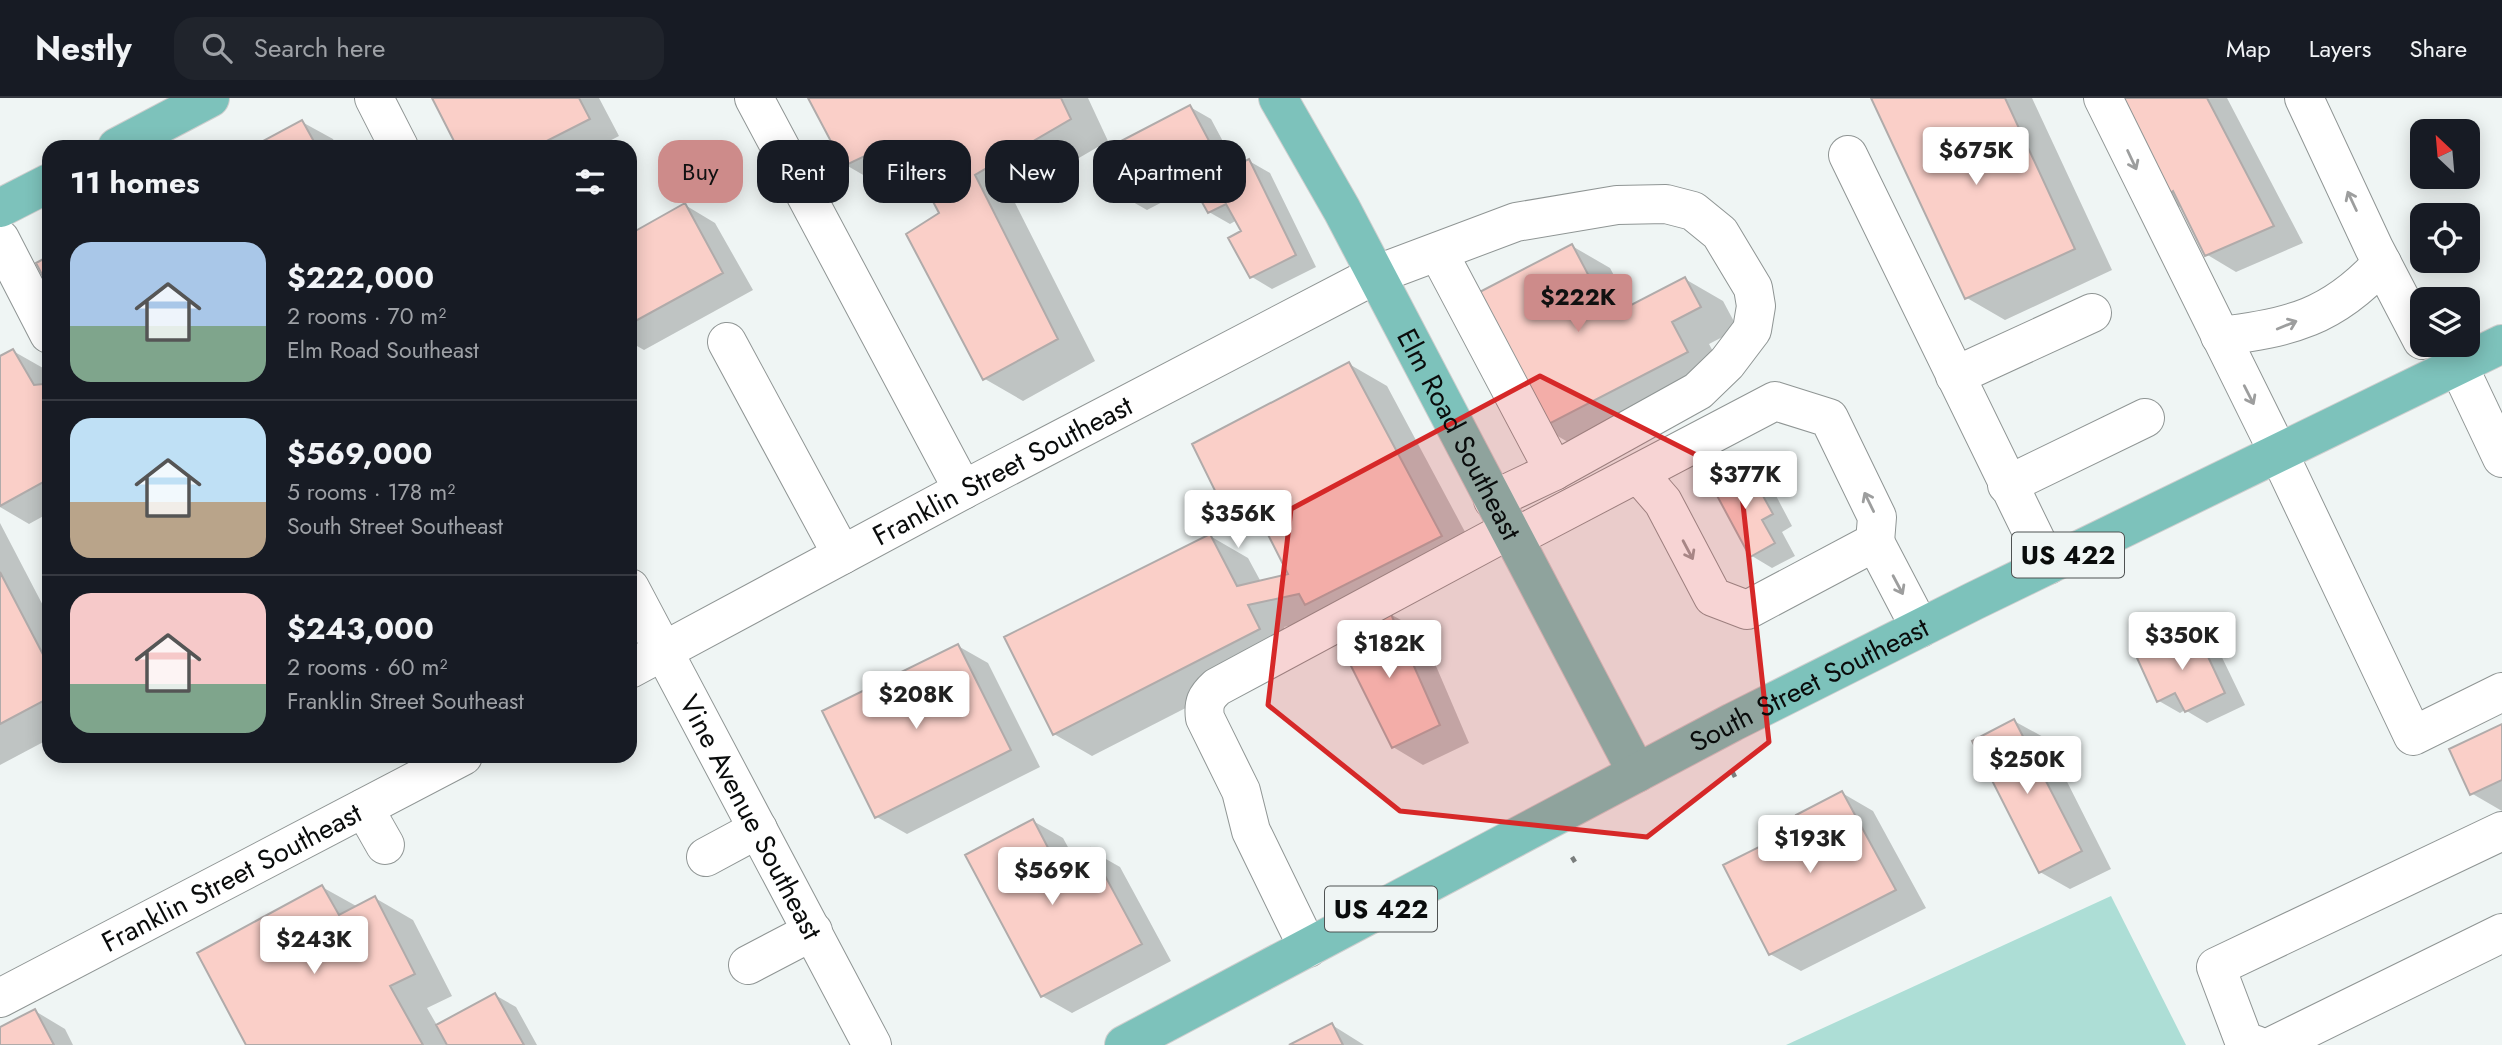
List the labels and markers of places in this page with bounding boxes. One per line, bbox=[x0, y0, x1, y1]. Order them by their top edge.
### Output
pin: $675K bbox=[1927, 127, 2025, 187]
pin: $222K bbox=[1529, 274, 1627, 334]
pin: $377K bbox=[1696, 452, 1794, 511]
pin: $356K bbox=[1189, 490, 1287, 550]
pin: $350K bbox=[2133, 612, 2231, 672]
pin: $182K bbox=[1340, 620, 1438, 680]
pin: $208K bbox=[867, 672, 965, 731]
pin: $250K bbox=[1978, 736, 2076, 796]
pin: $193K bbox=[1761, 816, 1859, 875]
pin: $569K bbox=[1003, 848, 1101, 907]
pin: $243K bbox=[265, 916, 363, 976]

